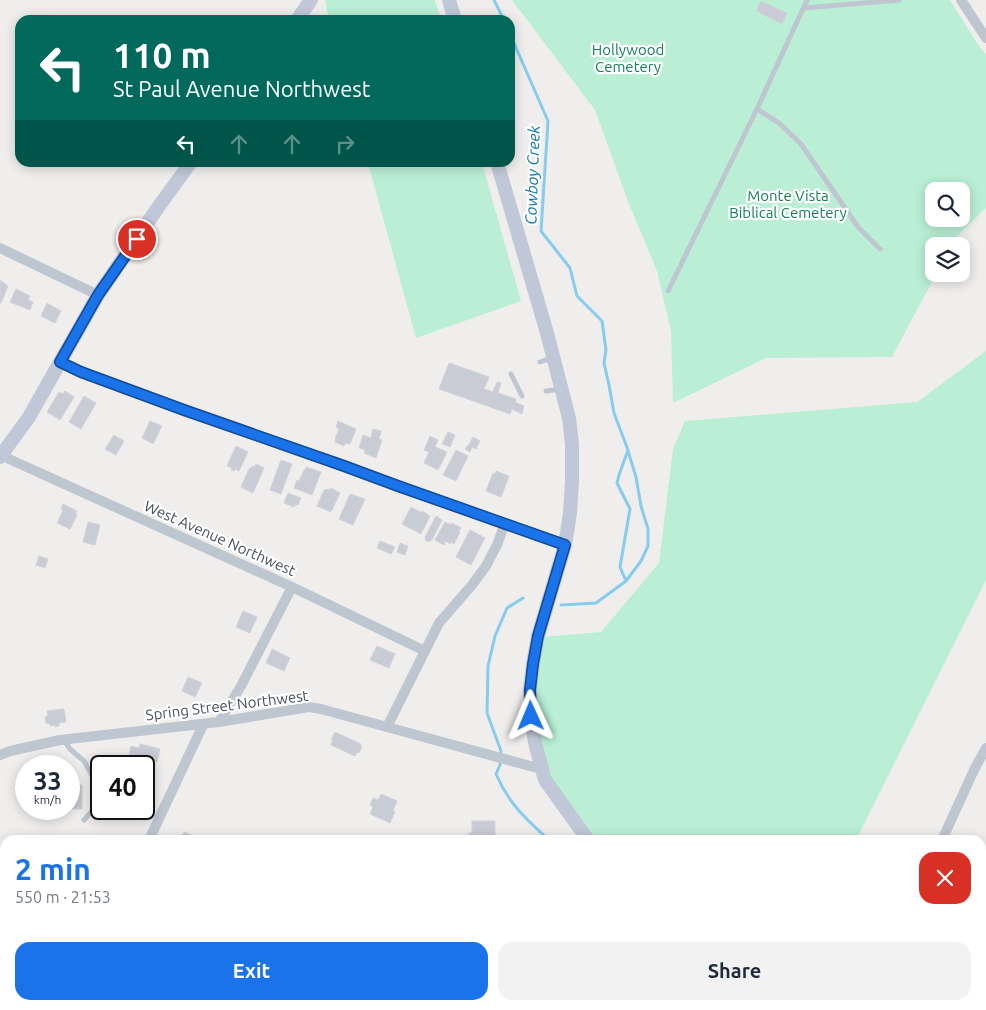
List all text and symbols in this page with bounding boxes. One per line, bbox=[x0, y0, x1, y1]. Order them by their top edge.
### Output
icon: left bbox=[30, 35, 95, 100]
text: 110 m bbox=[113, 35, 211, 75]
park label: Hollywood Cemetery bbox=[592, 41, 664, 75]
text: St Paul Avenue Northwest bbox=[113, 76, 371, 101]
water label: Cowboy Creek bbox=[521, 124, 543, 225]
icon: left bbox=[172, 130, 200, 158]
icon: ahead bbox=[225, 130, 253, 158]
icon: ahead bbox=[278, 130, 306, 158]
icon: right bbox=[331, 130, 359, 158]
map controls bbox=[925, 182, 970, 282]
button: search bbox=[925, 182, 970, 227]
park label: Monte Vista Biblical Cemetery bbox=[729, 187, 847, 221]
pin bbox=[116, 218, 158, 260]
icon: arrive bbox=[123, 225, 151, 253]
button: layers bbox=[925, 237, 970, 282]
street label: West Avenue Northwest bbox=[142, 497, 298, 579]
street label: Spring Street Northwest bbox=[145, 687, 309, 723]
position arrow bbox=[504, 689, 556, 741]
speed limit sign: 40 bbox=[90, 755, 155, 820]
text: 33 bbox=[33, 767, 62, 795]
text: km/h bbox=[34, 793, 61, 806]
text: 2 min bbox=[15, 852, 91, 886]
button: close bbox=[919, 852, 971, 904]
text: 550 m · 21:53 bbox=[15, 888, 111, 906]
button: Exit bbox=[15, 942, 488, 1000]
button: Share bbox=[498, 942, 971, 1000]

